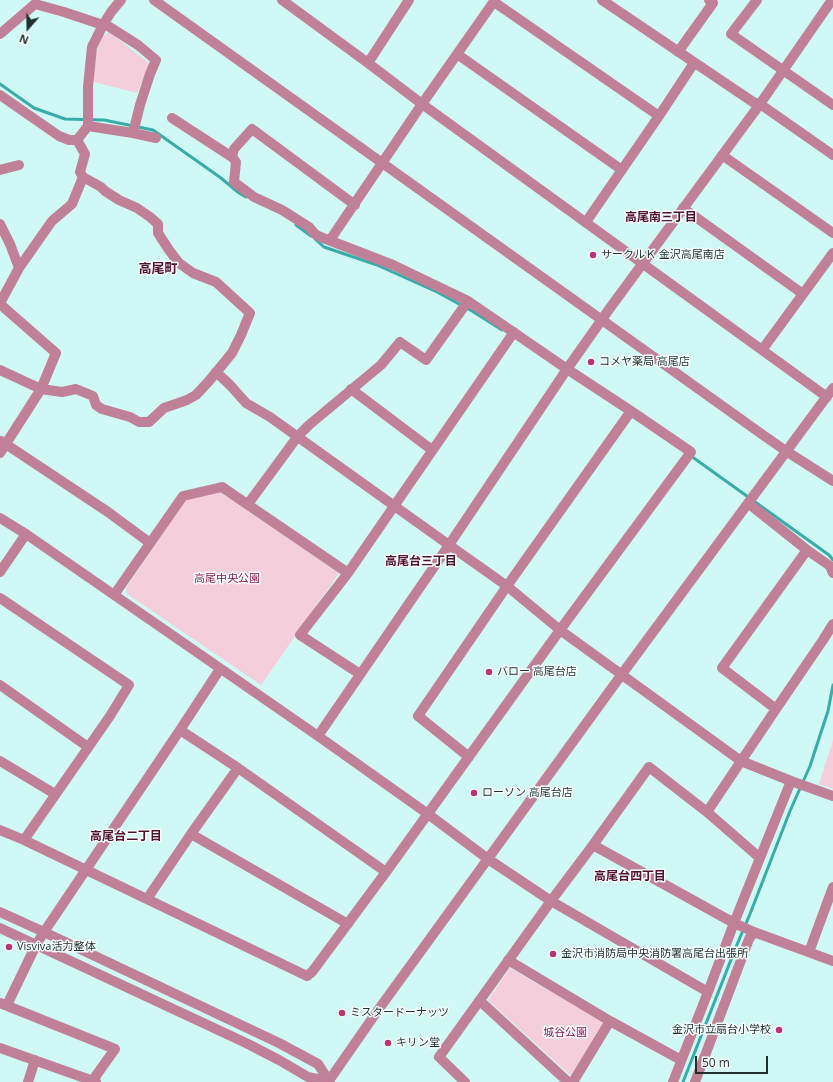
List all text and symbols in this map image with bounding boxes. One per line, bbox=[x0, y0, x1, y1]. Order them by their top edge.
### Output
north arrow bbox=[8, 8, 48, 48]
text: N bbox=[17, 31, 31, 48]
district label: 高尾南三丁目 bbox=[625, 211, 697, 225]
place label: サークルＫ 金沢高尾南店 bbox=[601, 248, 725, 262]
marker: サークルＫ 金沢高尾南店 bbox=[588, 250, 598, 260]
district label: 高尾町 bbox=[139, 261, 177, 277]
place label: コメヤ薬局 高尾店 bbox=[599, 355, 690, 369]
marker: コメヤ薬局 高尾店 bbox=[586, 357, 596, 367]
district label: 高尾台三丁目 bbox=[385, 555, 457, 569]
park label: 高尾中央公園 bbox=[194, 572, 260, 586]
place label: バロー 高尾台店 bbox=[497, 665, 577, 679]
marker: バロー 高尾台店 bbox=[484, 667, 494, 677]
place label: ローソン 高尾台店 bbox=[482, 786, 573, 800]
marker: ローソン 高尾台店 bbox=[469, 788, 479, 798]
district label: 高尾台二丁目 bbox=[90, 830, 162, 844]
district label: 高尾台四丁目 bbox=[594, 870, 666, 884]
place label: Visviva活力整体 bbox=[17, 940, 95, 954]
marker: Visviva活力整体 bbox=[4, 942, 14, 952]
place label: 金沢市消防局中央消防署高尾台出張所 bbox=[561, 947, 748, 961]
marker: 金沢市消防局中央消防署高尾台出張所 bbox=[548, 949, 558, 959]
place label: ミスタードーナッツ bbox=[350, 1006, 449, 1020]
marker: ミスタードーナッツ bbox=[337, 1008, 347, 1018]
place label: 金沢市立扇台小学校 bbox=[672, 1023, 771, 1037]
marker: 金沢市立扇台小学校 bbox=[774, 1025, 784, 1035]
park label: 城谷公園 bbox=[543, 1026, 587, 1040]
place label: キリン堂 bbox=[396, 1036, 440, 1050]
marker: キリン堂 bbox=[383, 1038, 393, 1048]
scale bar bbox=[697, 1048, 770, 1074]
text: 50 m bbox=[702, 1054, 730, 1071]

